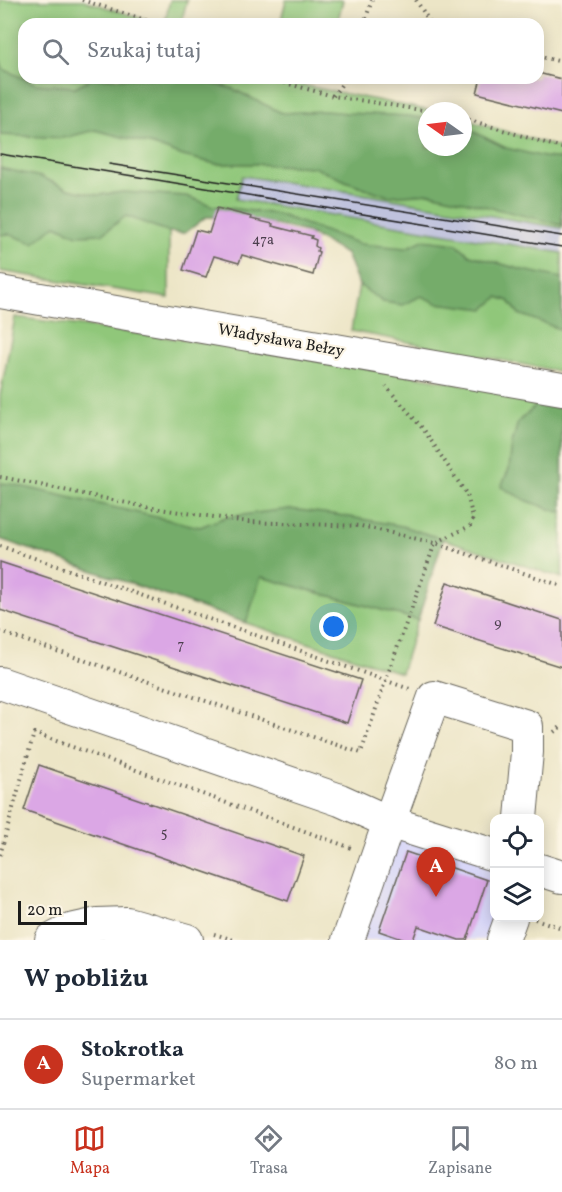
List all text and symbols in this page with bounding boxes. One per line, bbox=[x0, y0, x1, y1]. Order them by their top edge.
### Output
search box bbox=[18, 18, 544, 84]
icon: search bbox=[39, 35, 72, 68]
text: Szukaj tutaj bbox=[87, 36, 201, 67]
north arrow bbox=[418, 102, 472, 156]
house number: 47a bbox=[252, 231, 274, 250]
street label: Władysława Bełzy bbox=[216, 319, 346, 363]
your location bbox=[319, 612, 348, 641]
house number: 9 bbox=[494, 614, 502, 633]
house number: 7 bbox=[178, 636, 185, 655]
map controls bbox=[490, 814, 544, 922]
button: locate bbox=[490, 814, 544, 868]
house number: 5 bbox=[161, 824, 167, 843]
pin: A bbox=[416, 848, 456, 897]
button: layers bbox=[490, 868, 544, 922]
scale bar bbox=[18, 898, 87, 926]
text: 20 m bbox=[27, 900, 62, 922]
text: W pobliżu bbox=[24, 961, 148, 997]
text: Stokrotka bbox=[81, 1035, 184, 1066]
text: A bbox=[36, 1050, 51, 1078]
text: 80 m bbox=[494, 1050, 538, 1078]
text: Supermarket bbox=[81, 1066, 196, 1094]
tab: Mapa bbox=[70, 1122, 110, 1180]
tab: Trasa bbox=[250, 1122, 288, 1180]
tab: Zapisane bbox=[428, 1122, 492, 1180]

